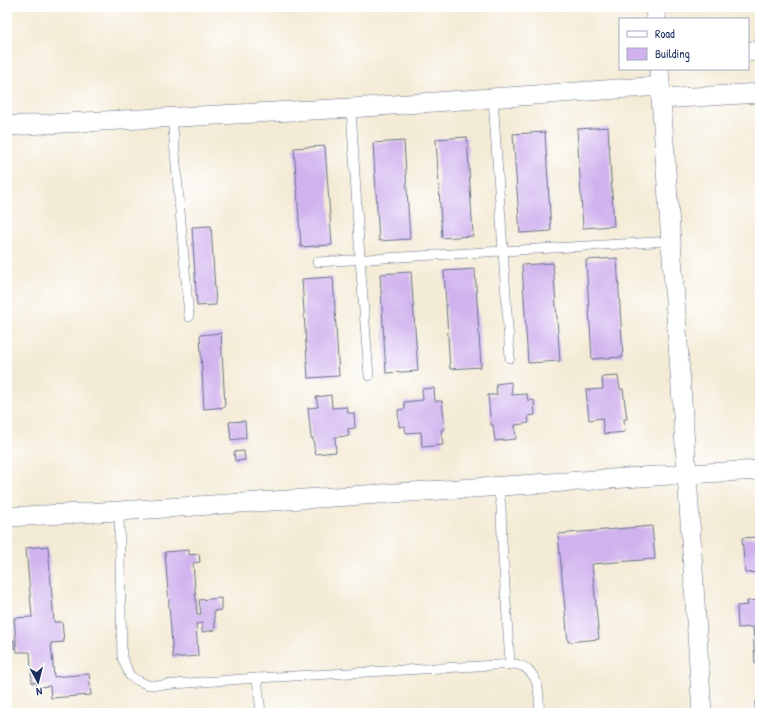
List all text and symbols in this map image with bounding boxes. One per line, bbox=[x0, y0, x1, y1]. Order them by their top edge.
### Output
legend bbox=[619, 18, 749, 70]
text: Road bbox=[655, 25, 675, 42]
text: Building bbox=[655, 45, 690, 62]
north arrow bbox=[18, 662, 58, 702]
text: N bbox=[35, 685, 43, 699]

